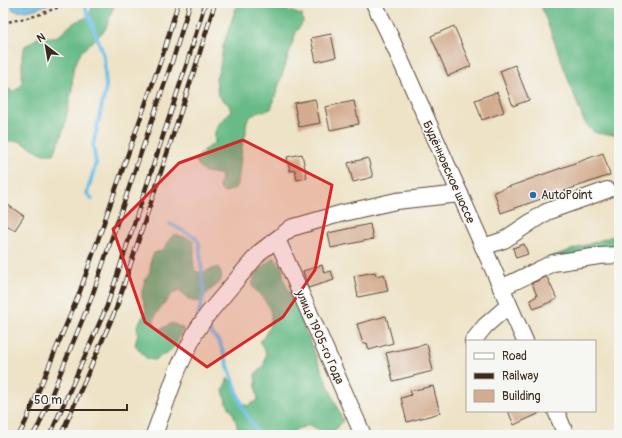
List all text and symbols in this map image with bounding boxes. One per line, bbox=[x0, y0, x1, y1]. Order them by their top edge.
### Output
north arrow bbox=[26, 26, 66, 66]
text: N bbox=[35, 30, 48, 45]
street label: Будённовское шоссе bbox=[419, 119, 478, 226]
place label: AutoPoint bbox=[541, 188, 592, 203]
marker: AutoPoint bbox=[528, 190, 538, 200]
street label: улица 1905-го Года bbox=[292, 287, 347, 387]
legend bbox=[466, 340, 596, 412]
text: Road bbox=[502, 349, 527, 364]
text: Railway bbox=[502, 369, 538, 384]
scale bar bbox=[28, 386, 127, 412]
text: Building bbox=[502, 389, 541, 404]
text: 50 m bbox=[34, 393, 62, 408]

